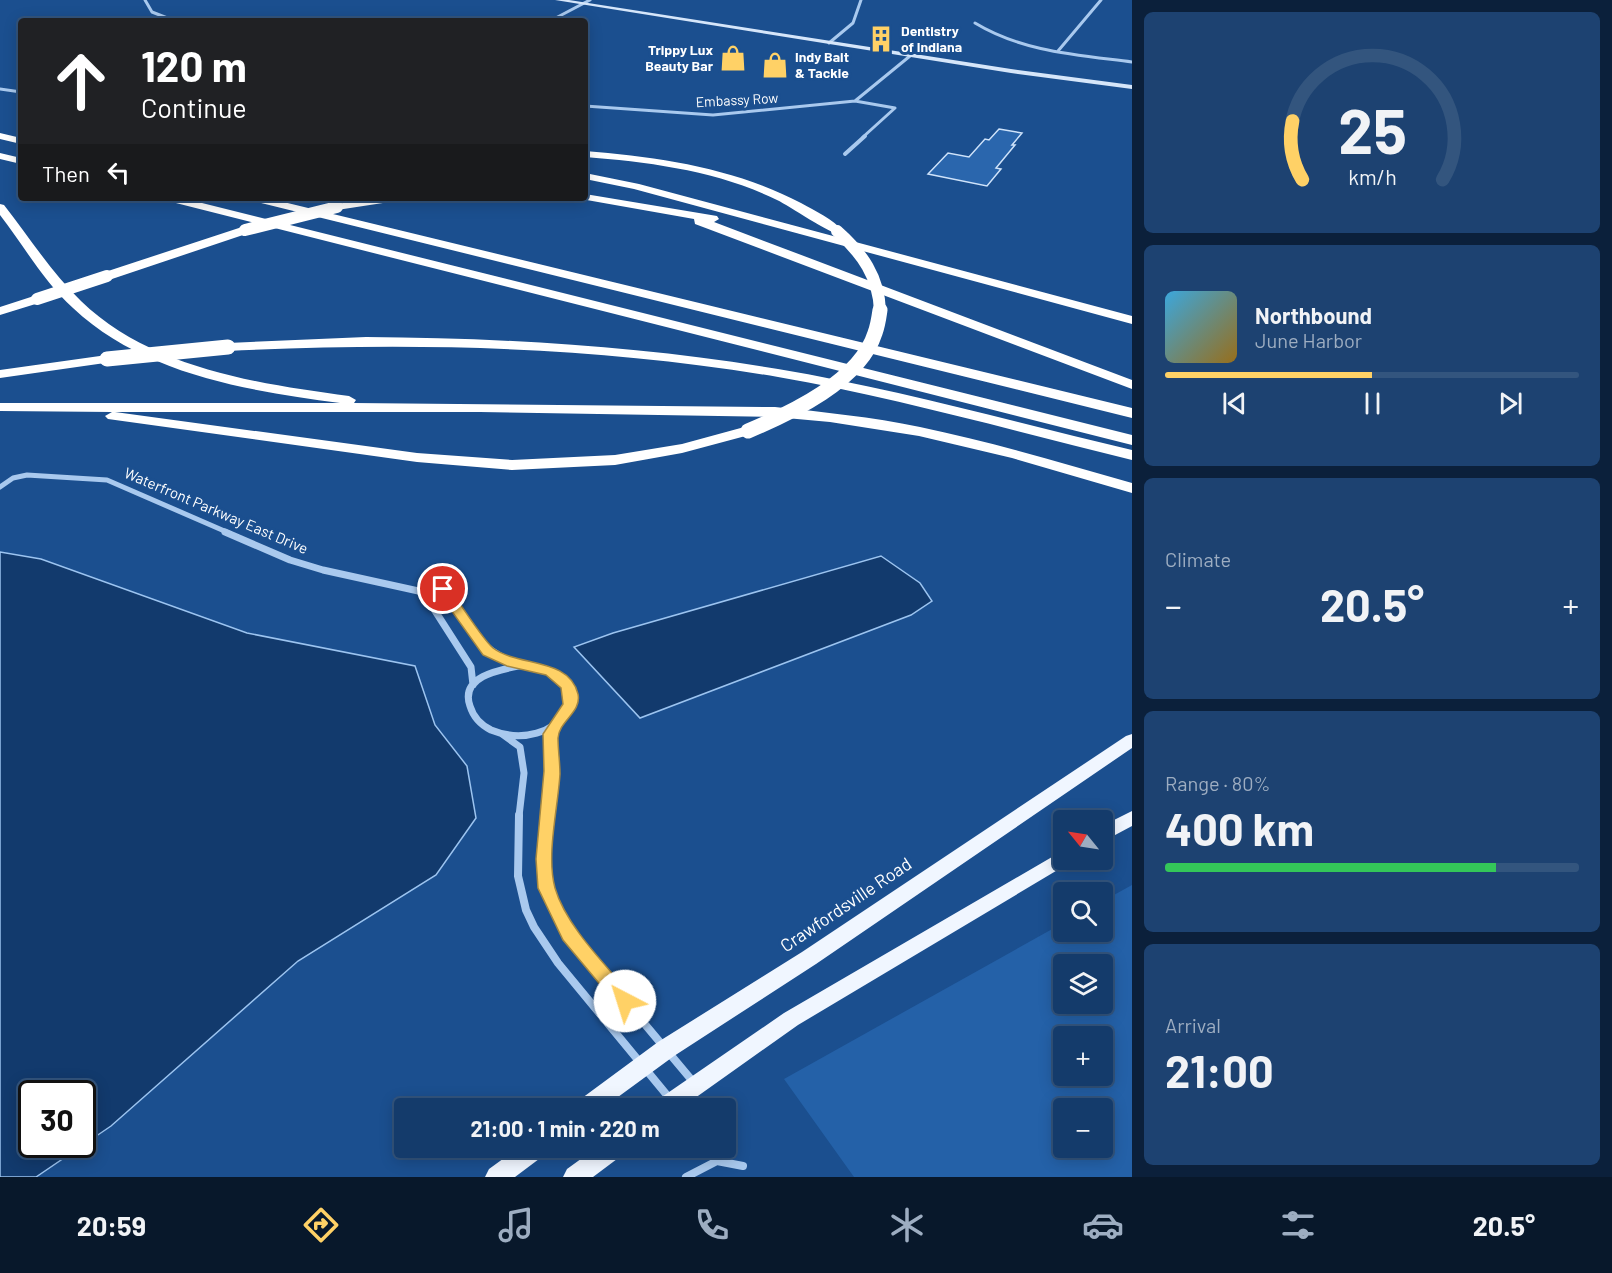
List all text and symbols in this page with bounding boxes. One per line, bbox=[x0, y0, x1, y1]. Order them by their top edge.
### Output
place label: Dentistry of Indiana bbox=[901, 22, 962, 55]
building icon: Dentistry of Indiana bbox=[866, 24, 896, 54]
text: 120 m bbox=[141, 40, 247, 90]
place label: Trippy Lux Beauty Bar bbox=[645, 41, 714, 74]
icon: ahead bbox=[42, 42, 120, 120]
shop icon: Trippy Lux Beauty Bar bbox=[718, 43, 748, 73]
place label: Indy Bait & Tackle bbox=[795, 48, 849, 81]
shop icon: Indy Bait & Tackle bbox=[760, 50, 790, 80]
street label: Embassy Row bbox=[695, 89, 779, 110]
text: Continue bbox=[141, 91, 247, 123]
text: 25 bbox=[1338, 92, 1406, 166]
icon: left bbox=[102, 156, 135, 189]
text: Then bbox=[42, 160, 90, 186]
text: km/h bbox=[1348, 164, 1396, 189]
text: Northbound bbox=[1255, 302, 1372, 328]
text: June Harbor bbox=[1255, 328, 1362, 352]
icon: previous bbox=[1218, 387, 1251, 420]
icon: pause bbox=[1356, 387, 1389, 420]
icon: next bbox=[1494, 387, 1527, 420]
street label: Waterfront Parkway East Drive bbox=[122, 463, 311, 557]
text: Climate bbox=[1165, 547, 1231, 571]
pin bbox=[417, 563, 468, 614]
icon: arrive bbox=[426, 572, 459, 605]
text: 20.5° bbox=[1320, 577, 1424, 631]
text: − bbox=[1165, 585, 1182, 625]
text: + bbox=[1563, 585, 1579, 625]
text: Range · 80% bbox=[1165, 771, 1270, 795]
text: 400 km bbox=[1165, 801, 1314, 855]
north arrow bbox=[1053, 810, 1113, 870]
map controls bbox=[1053, 810, 1113, 1158]
street label: Crawfordsville Road bbox=[776, 852, 915, 956]
button: search bbox=[1053, 882, 1113, 942]
button: layers bbox=[1053, 954, 1113, 1014]
position arrow bbox=[593, 969, 657, 1033]
text: Arrival bbox=[1165, 1013, 1221, 1037]
button: + bbox=[1053, 1026, 1113, 1086]
text: 21:00 bbox=[1165, 1043, 1274, 1097]
speed limit sign: 30 bbox=[18, 1080, 96, 1158]
button: − bbox=[1053, 1098, 1113, 1158]
text: 21:00 · 1 min · 220 m bbox=[470, 1115, 660, 1141]
icon: directions bbox=[300, 1204, 342, 1246]
icon: music bbox=[495, 1204, 537, 1246]
icon: phone bbox=[691, 1204, 733, 1246]
icon: climate bbox=[886, 1204, 928, 1246]
icon: car bbox=[1082, 1204, 1124, 1246]
icon: filters bbox=[1277, 1204, 1319, 1246]
text: 20:59 bbox=[77, 1209, 146, 1241]
text: 20.5° bbox=[1473, 1209, 1535, 1241]

